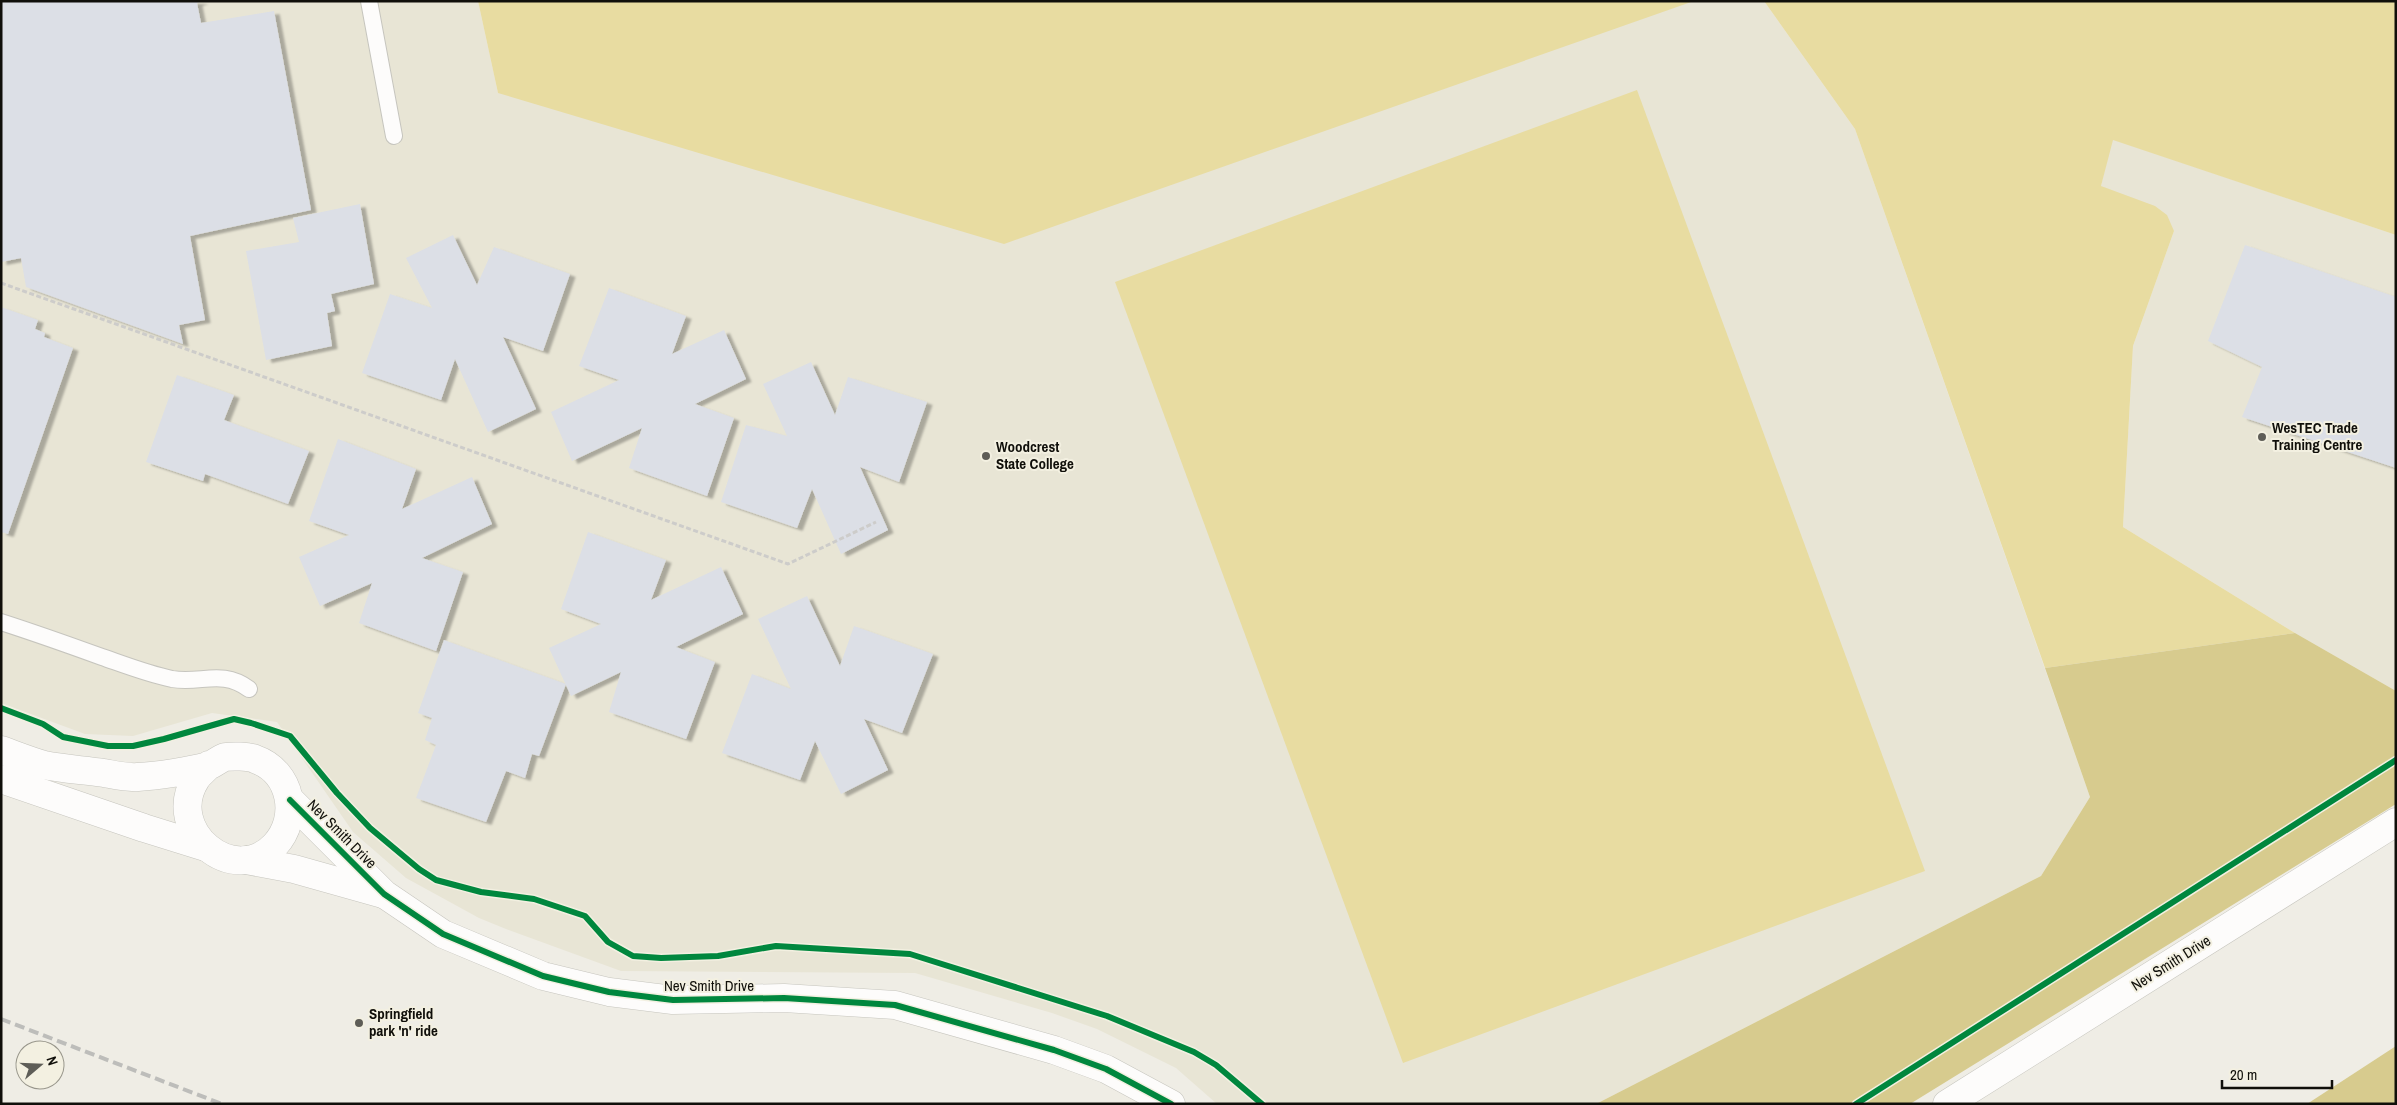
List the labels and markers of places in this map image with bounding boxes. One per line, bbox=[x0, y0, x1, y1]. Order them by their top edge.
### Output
place label: WesTEC Trade Training Centre bbox=[2272, 417, 2362, 455]
marker: WesTEC Trade Training Centre bbox=[2256, 431, 2268, 443]
place label: Woodcrest State College bbox=[996, 436, 1074, 474]
marker: Woodcrest State College bbox=[980, 450, 992, 462]
place label: Springfield park 'n' ride bbox=[369, 1003, 438, 1041]
marker: Springfield park 'n' ride bbox=[353, 1017, 365, 1029]

